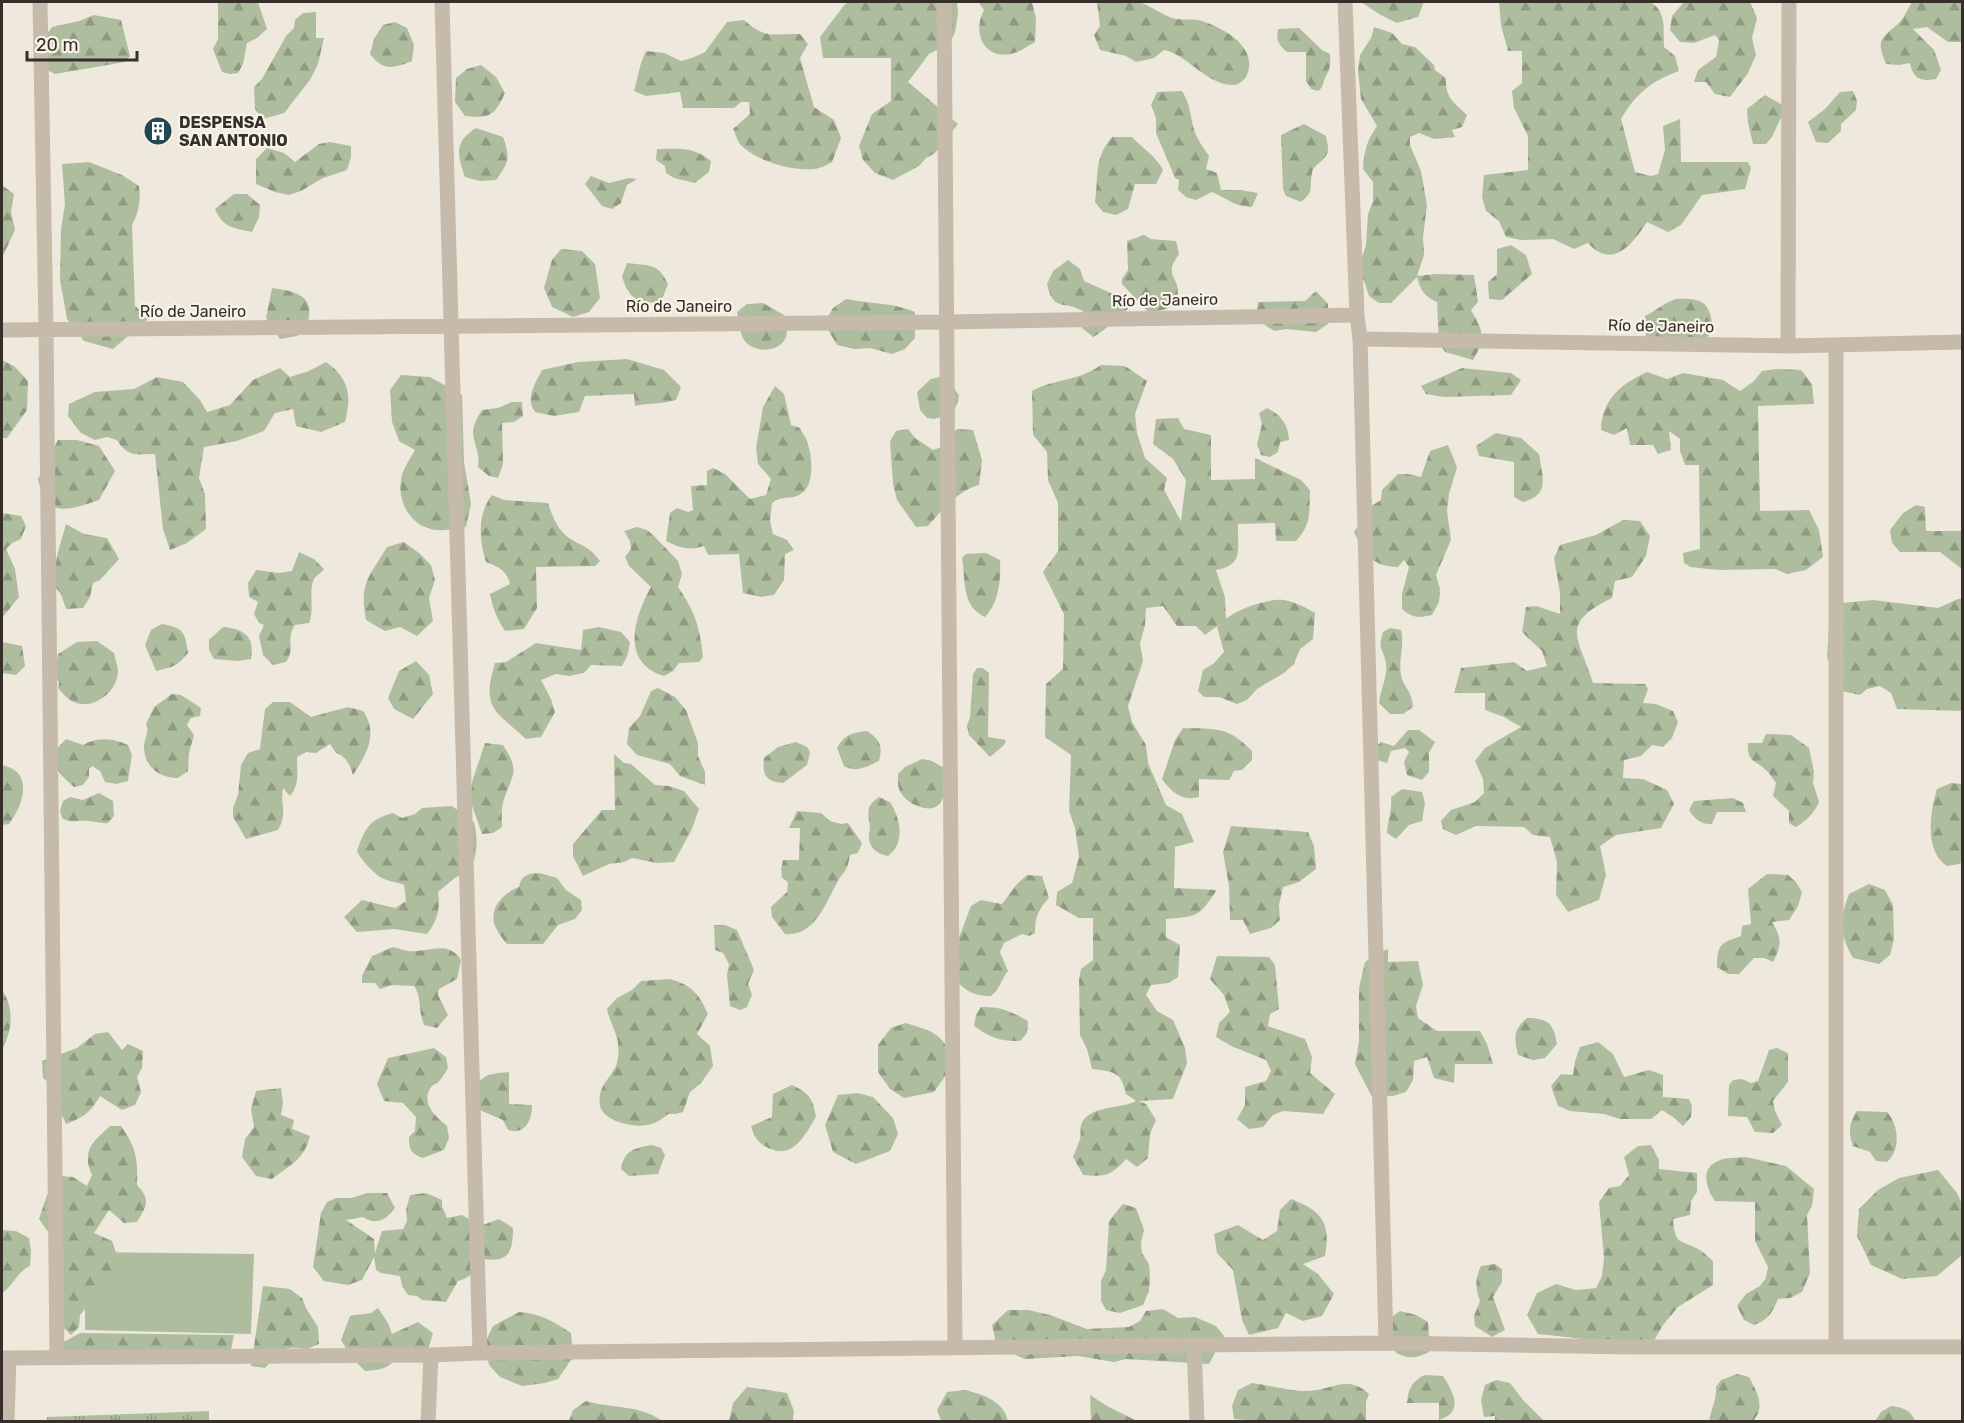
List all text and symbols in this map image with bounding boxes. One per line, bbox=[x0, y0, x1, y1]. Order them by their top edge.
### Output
scale bar bbox=[27, 24, 136, 62]
text: 20 m bbox=[36, 34, 78, 56]
place label: DESPENSA SAN ANTONIO bbox=[179, 113, 288, 150]
building icon: DESPENSA SAN ANTONIO bbox=[142, 115, 174, 147]
street label: Río de Janeiro bbox=[1112, 290, 1218, 310]
street label: Río de Janeiro bbox=[626, 297, 732, 316]
street label: Río de Janeiro bbox=[140, 302, 246, 321]
street label: Río de Janeiro bbox=[1608, 316, 1714, 336]

